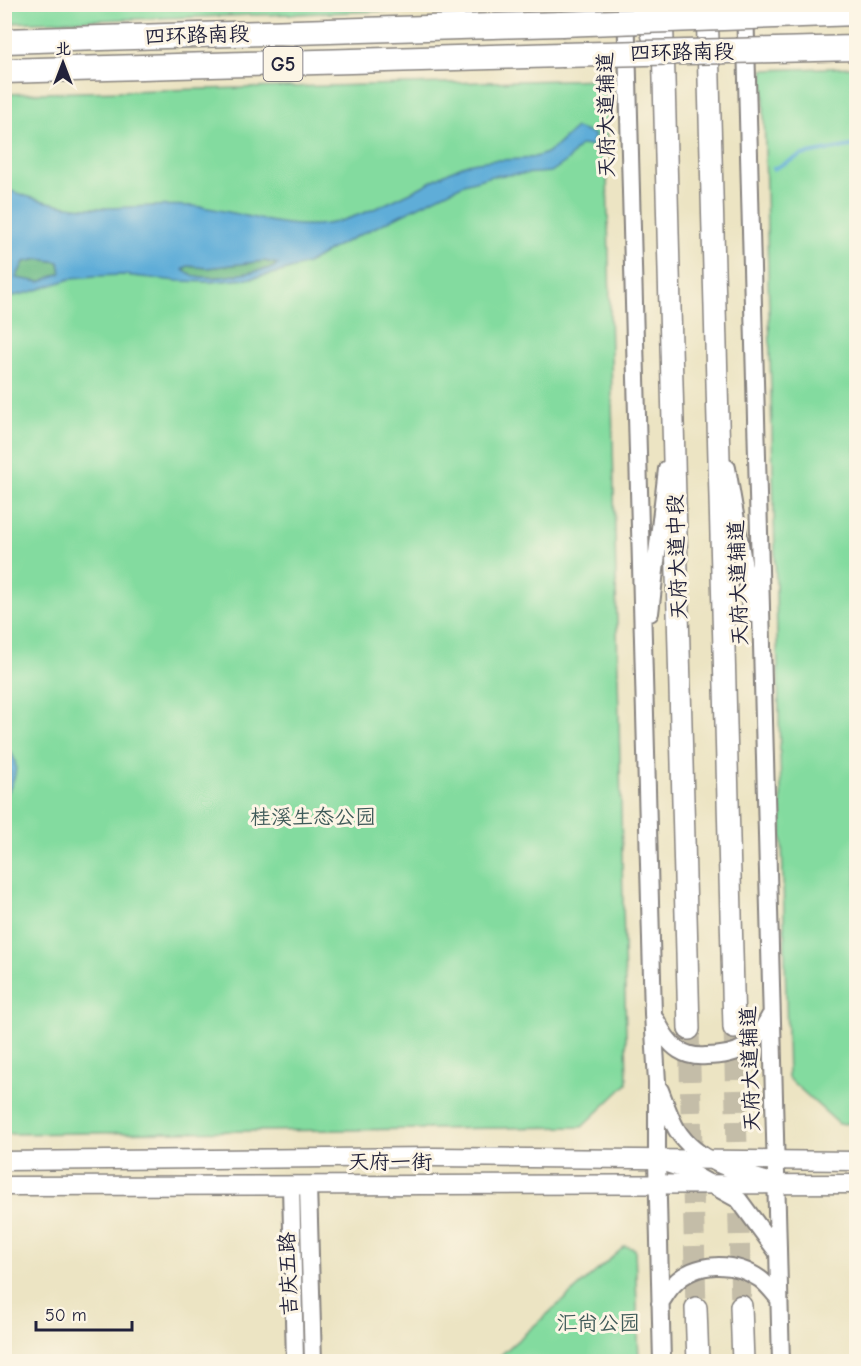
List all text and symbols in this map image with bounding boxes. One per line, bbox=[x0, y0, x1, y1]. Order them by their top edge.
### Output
street label: 四环路南段 bbox=[144, 21, 250, 49]
north arrow bbox=[33, 33, 93, 93]
street label: 四环路南段 bbox=[629, 39, 735, 65]
text: 北 bbox=[55, 40, 71, 58]
road number: G5 bbox=[264, 47, 302, 81]
street label: 天府大道辅道 bbox=[593, 52, 619, 178]
street label: 天府大道中段 bbox=[663, 494, 691, 620]
street label: 天府大道辅道 bbox=[724, 520, 752, 646]
park label: 桂溪生态公园 bbox=[250, 805, 376, 829]
street label: 天府大道辅道 bbox=[736, 1006, 764, 1132]
street label: 天府一街 bbox=[348, 1150, 432, 1174]
street label: 吉庆五路 bbox=[275, 1232, 301, 1316]
scale bar bbox=[36, 1294, 132, 1332]
text: 50 m bbox=[45, 1305, 87, 1326]
park label: 汇尚公园 bbox=[556, 1311, 640, 1335]

